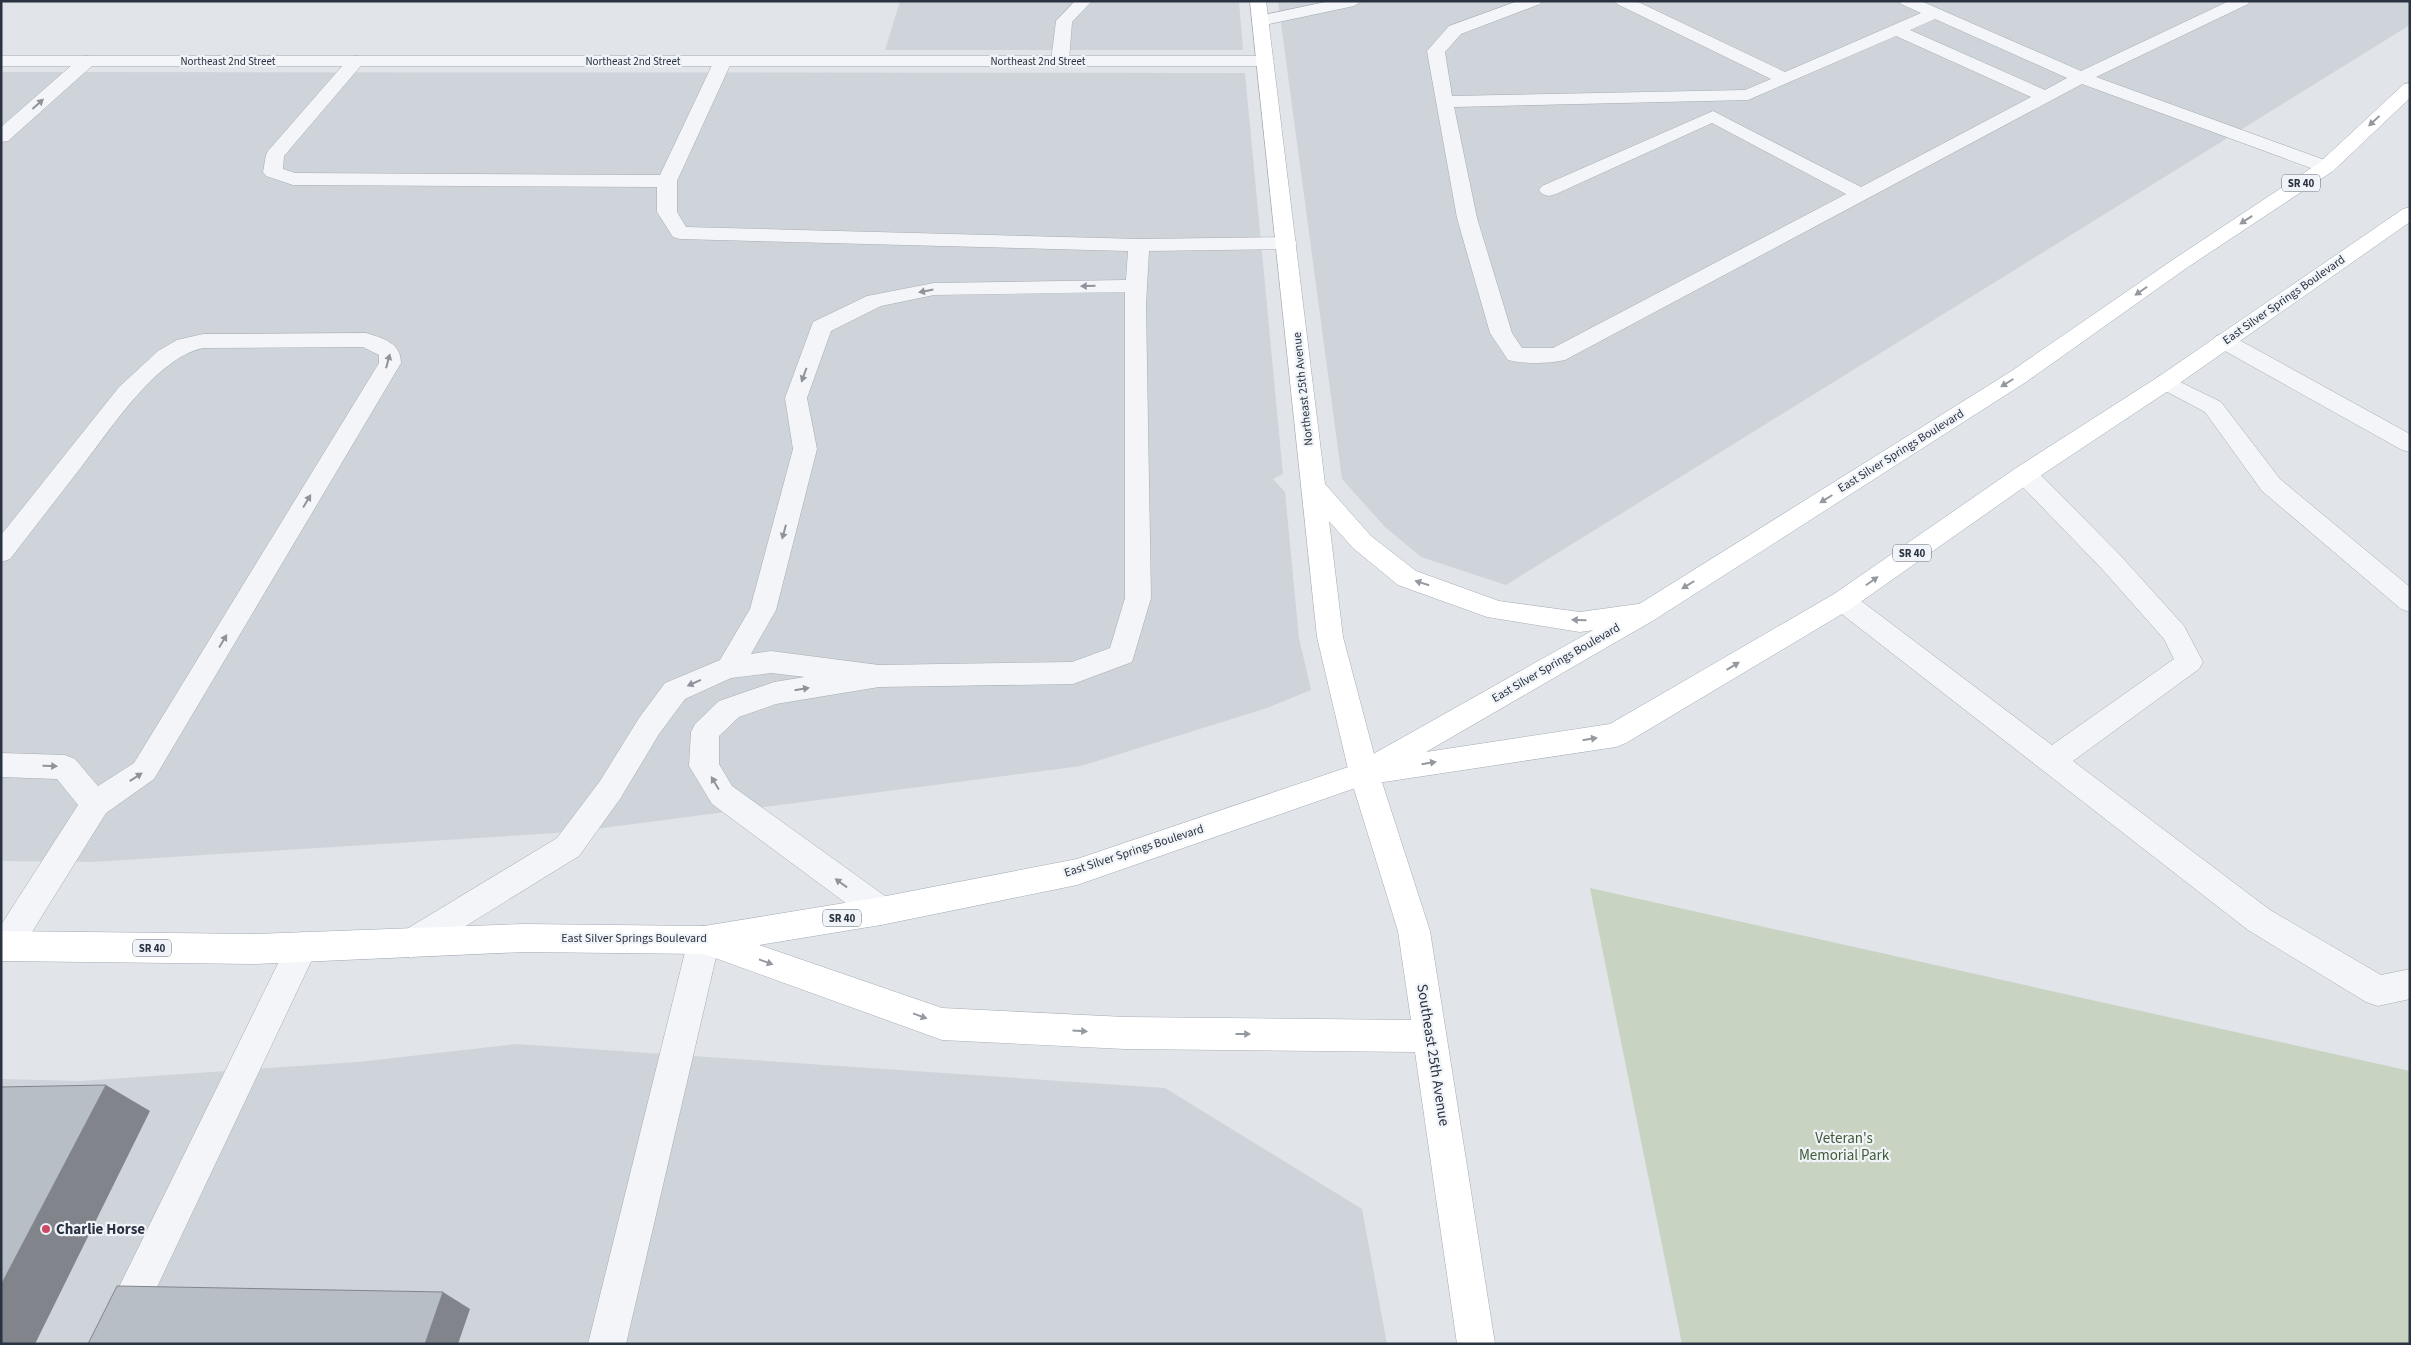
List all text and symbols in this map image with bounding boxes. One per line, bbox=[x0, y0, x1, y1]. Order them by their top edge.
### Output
street label: Northeast 2nd Street bbox=[180, 54, 276, 69]
street label: Northeast 2nd Street bbox=[585, 54, 681, 69]
street label: Northeast 2nd Street bbox=[990, 54, 1086, 69]
one-way arrow bbox=[31, 98, 43, 110]
one-way arrow bbox=[2369, 115, 2381, 127]
road number: SR 40 bbox=[2282, 174, 2320, 192]
one-way arrow bbox=[2239, 215, 2252, 225]
street label: East Silver Springs Boulevard bbox=[2219, 251, 2349, 349]
one-way arrow bbox=[1080, 283, 1096, 291]
one-way arrow bbox=[2134, 286, 2147, 296]
one-way arrow bbox=[919, 287, 934, 295]
street label: Northeast 25th Avenue bbox=[1289, 331, 1317, 447]
one-way arrow bbox=[384, 353, 392, 369]
one-way arrow bbox=[800, 368, 808, 383]
one-way arrow bbox=[2001, 379, 2014, 388]
street label: East Silver Springs Boulevard bbox=[1835, 405, 1967, 497]
one-way arrow bbox=[1819, 494, 1832, 503]
one-way arrow bbox=[302, 495, 311, 508]
one-way arrow bbox=[779, 525, 787, 540]
road number: SR 40 bbox=[1893, 544, 1931, 562]
one-way arrow bbox=[1865, 576, 1878, 586]
one-way arrow bbox=[1414, 578, 1429, 586]
one-way arrow bbox=[1682, 581, 1695, 590]
one-way arrow bbox=[1571, 616, 1587, 624]
street label: East Silver Springs Boulevard bbox=[1489, 619, 1623, 707]
one-way arrow bbox=[218, 634, 227, 647]
one-way arrow bbox=[1727, 661, 1740, 670]
one-way arrow bbox=[687, 679, 701, 687]
one-way arrow bbox=[794, 684, 810, 692]
one-way arrow bbox=[1582, 735, 1598, 743]
one-way arrow bbox=[1421, 759, 1437, 767]
one-way arrow bbox=[42, 763, 58, 771]
one-way arrow bbox=[129, 772, 143, 782]
one-way arrow bbox=[710, 776, 719, 789]
street label: East Silver Springs Boulevard bbox=[1062, 820, 1206, 882]
one-way arrow bbox=[835, 878, 848, 888]
road number: SR 40 bbox=[823, 910, 861, 926]
street label: East Silver Springs Boulevard bbox=[561, 930, 707, 947]
road number: SR 40 bbox=[133, 940, 171, 956]
one-way arrow bbox=[759, 959, 774, 966]
street label: Southeast 25th Avenue bbox=[1411, 982, 1455, 1128]
one-way arrow bbox=[912, 1013, 927, 1021]
one-way arrow bbox=[1073, 1027, 1089, 1035]
one-way arrow bbox=[1235, 1030, 1251, 1038]
park label: Veteran's Memorial Park bbox=[1799, 1128, 1890, 1166]
place label: Charlie Horse bbox=[56, 1219, 145, 1240]
marker: Charlie Horse bbox=[40, 1223, 52, 1235]

